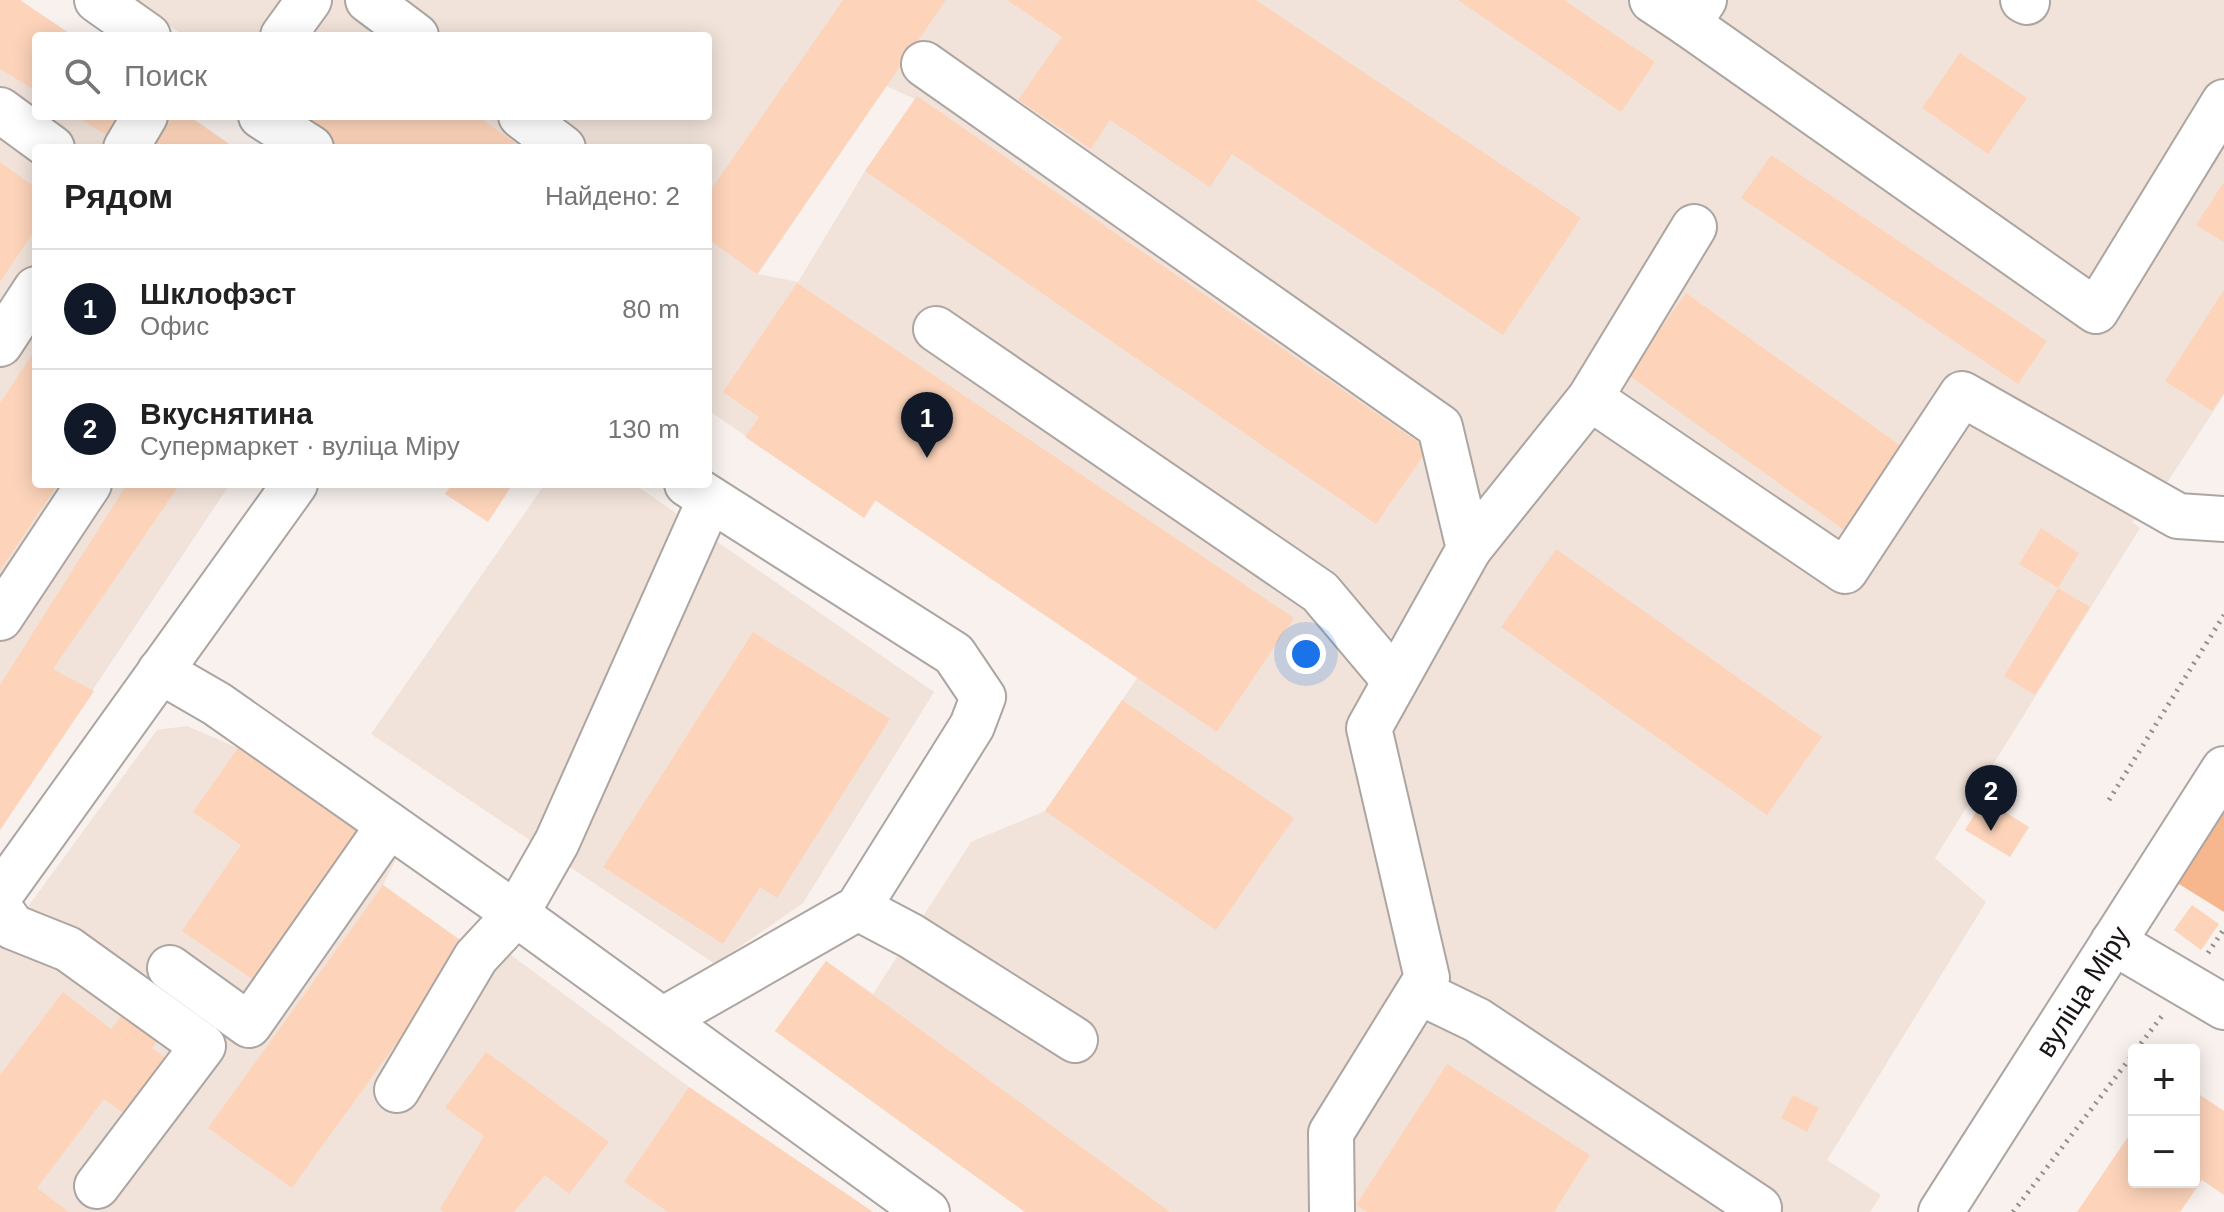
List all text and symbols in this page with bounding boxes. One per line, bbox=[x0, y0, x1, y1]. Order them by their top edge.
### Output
search box bbox=[32, 32, 712, 120]
icon: search bbox=[60, 54, 104, 98]
text: Поиск bbox=[124, 59, 207, 92]
text: Рядом bbox=[64, 177, 173, 215]
text: Найдено: 2 bbox=[545, 181, 680, 211]
text: Шклофэст bbox=[140, 277, 296, 310]
text: 1 bbox=[83, 294, 97, 324]
text: 80 m bbox=[622, 294, 680, 324]
text: Офис bbox=[140, 311, 209, 341]
pin: 1 bbox=[901, 392, 953, 458]
text: Вкуснятина bbox=[140, 397, 313, 430]
text: 2 bbox=[83, 414, 97, 444]
text: 130 m bbox=[608, 414, 680, 444]
text: Супермаркет · вуліца Міру bbox=[140, 431, 460, 461]
your location bbox=[1286, 634, 1326, 674]
pin: 2 bbox=[1965, 765, 2017, 831]
street label: вуліца Міру bbox=[2029, 920, 2135, 1062]
map controls bbox=[2128, 1044, 2200, 1188]
button: + bbox=[2128, 1044, 2200, 1116]
button: − bbox=[2128, 1116, 2200, 1188]

